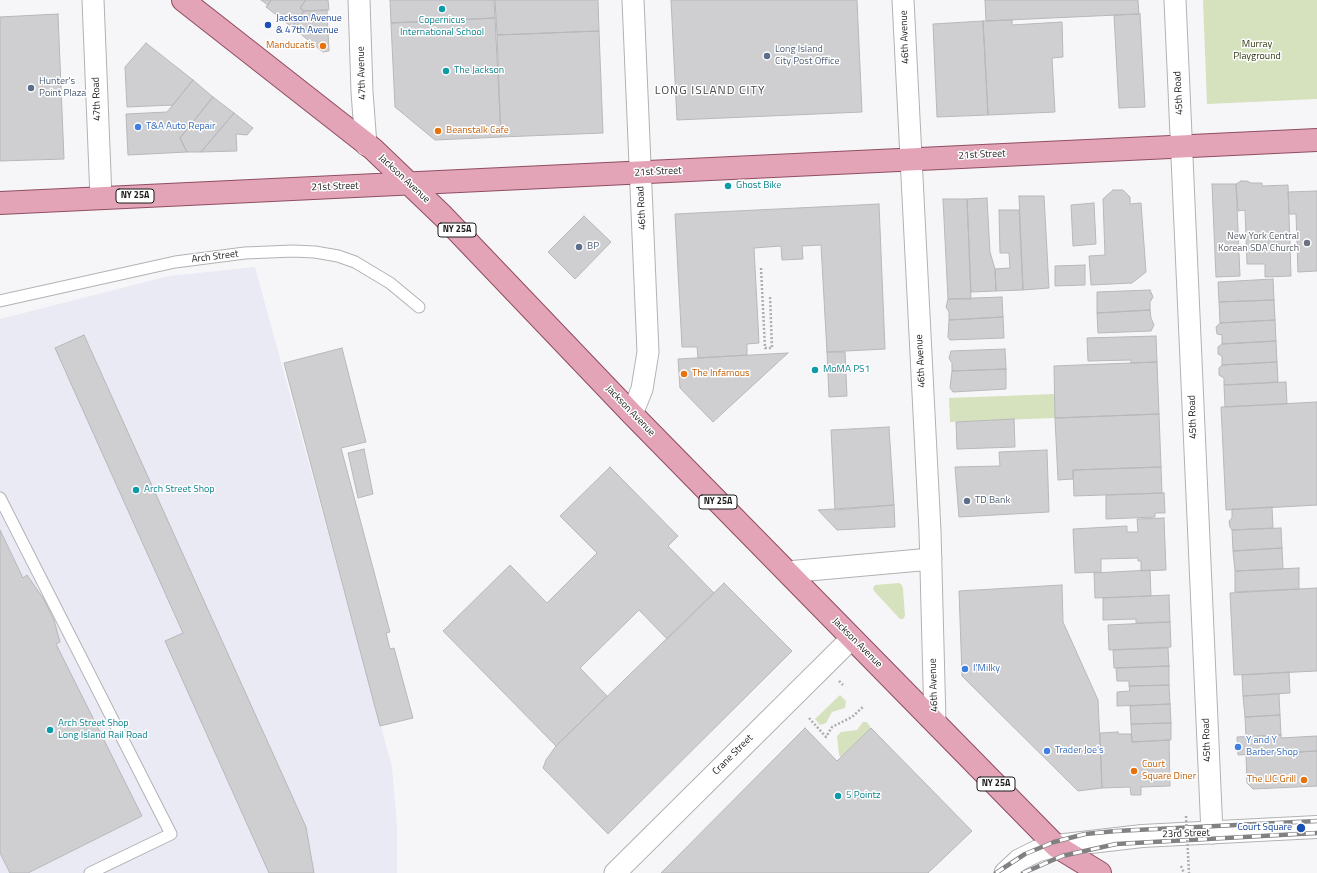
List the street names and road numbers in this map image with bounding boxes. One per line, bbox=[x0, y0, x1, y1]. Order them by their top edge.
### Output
street label: 46th Avenue bbox=[898, 10, 912, 64]
street label: 47th Avenue bbox=[355, 46, 369, 100]
street label: 45th Road bbox=[1172, 71, 1186, 115]
street label: 47th Road bbox=[90, 77, 104, 121]
street label: 21st Street bbox=[958, 148, 1006, 162]
street label: Jackson Avenue bbox=[376, 152, 432, 206]
street label: 21st Street bbox=[634, 165, 682, 179]
street label: 21st Street bbox=[311, 180, 359, 194]
street label: 46th Road bbox=[635, 186, 649, 230]
road number: NY 25A bbox=[116, 189, 154, 203]
road number: NY 25A bbox=[438, 223, 476, 237]
street label: Arch Street bbox=[191, 248, 239, 266]
street label: 46th Avenue bbox=[914, 334, 928, 388]
street label: Jackson Avenue bbox=[603, 383, 657, 439]
street label: 45th Road bbox=[1186, 395, 1200, 439]
road number: NY 25A bbox=[699, 495, 737, 509]
street label: Jackson Avenue bbox=[829, 615, 885, 671]
street label: 46th Avenue bbox=[927, 658, 941, 712]
street label: 45th Road bbox=[1200, 718, 1214, 762]
street label: Crane Street bbox=[710, 732, 756, 778]
road number: NY 25A bbox=[977, 777, 1015, 791]
street label: 23rd Street bbox=[1162, 827, 1210, 841]

